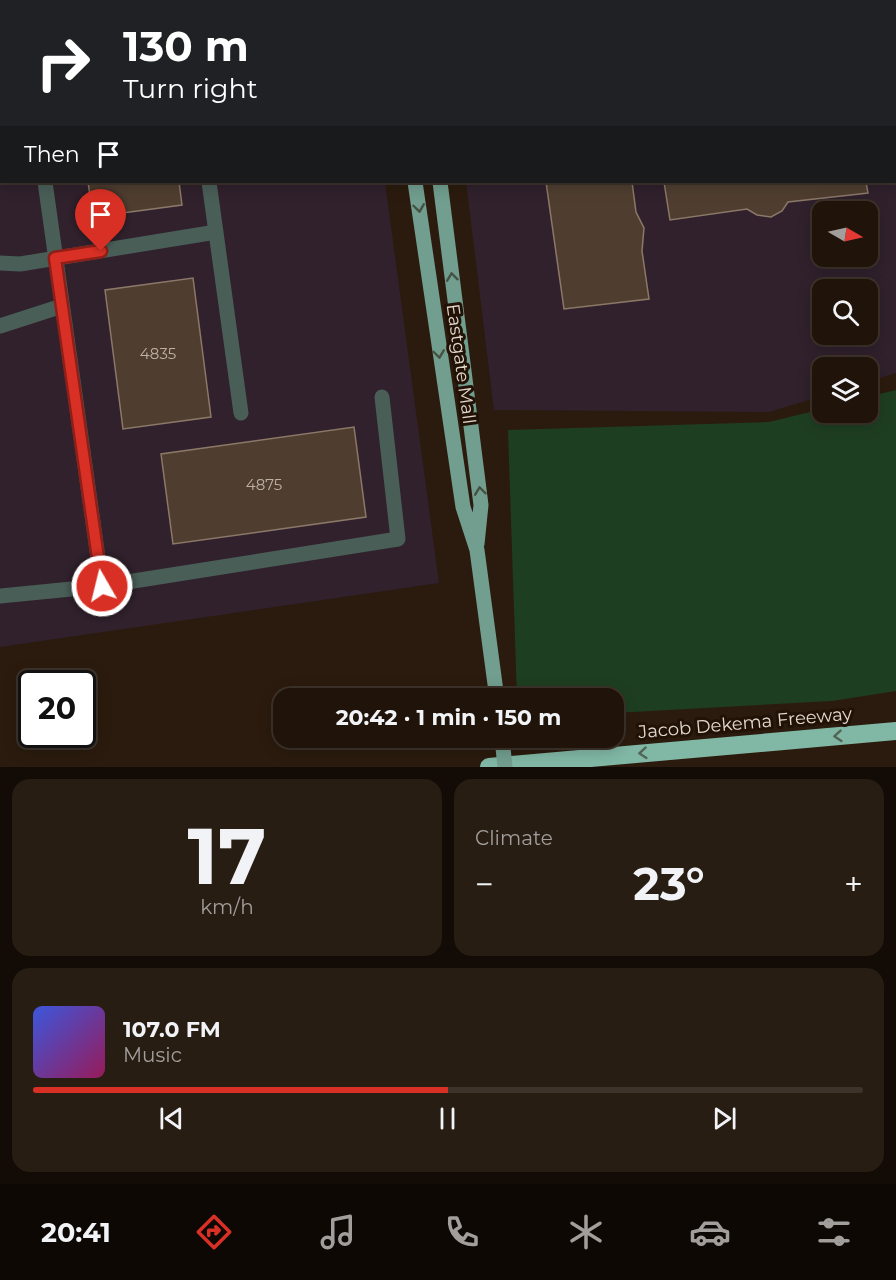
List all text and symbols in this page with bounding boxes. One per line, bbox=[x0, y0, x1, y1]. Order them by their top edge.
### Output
text: 130 m bbox=[123, 20, 249, 72]
icon: right bbox=[24, 24, 102, 102]
text: Turn right bbox=[123, 72, 258, 105]
icon: arrive bbox=[92, 138, 125, 171]
text: Then bbox=[24, 141, 80, 168]
pin bbox=[75, 189, 126, 251]
icon: arrive bbox=[84, 198, 117, 231]
north arrow bbox=[812, 201, 878, 267]
map controls bbox=[812, 201, 878, 423]
one-way arrow bbox=[412, 203, 425, 212]
one-way arrow bbox=[447, 273, 459, 282]
button: search bbox=[812, 279, 878, 345]
street label: Eastgate Mall bbox=[442, 302, 480, 426]
house number: 4835 bbox=[140, 344, 176, 363]
one-way arrow bbox=[433, 350, 445, 359]
button: layers bbox=[812, 357, 878, 423]
house number: 4875 bbox=[246, 475, 282, 494]
one-way arrow bbox=[474, 487, 486, 496]
position arrow bbox=[70, 554, 134, 618]
speed limit sign: 20 bbox=[18, 670, 96, 748]
street label: Jacob Dekema Freeway bbox=[636, 703, 853, 743]
text: 20:42 · 1 min · 150 m bbox=[336, 704, 561, 731]
one-way arrow bbox=[833, 729, 842, 742]
one-way arrow bbox=[639, 747, 648, 760]
text: 17 bbox=[188, 808, 266, 904]
text: Climate bbox=[475, 826, 553, 850]
text: 23° bbox=[633, 856, 705, 911]
text: − bbox=[475, 864, 494, 904]
text: + bbox=[844, 864, 863, 904]
text: km/h bbox=[200, 895, 254, 919]
text: 107.0 FM bbox=[123, 1016, 221, 1043]
text: Music bbox=[123, 1043, 182, 1067]
icon: previous bbox=[155, 1102, 188, 1135]
icon: pause bbox=[431, 1102, 464, 1135]
icon: next bbox=[708, 1102, 741, 1135]
icon: directions bbox=[193, 1211, 235, 1253]
icon: music bbox=[317, 1211, 359, 1253]
icon: phone bbox=[441, 1211, 483, 1253]
icon: climate bbox=[565, 1211, 607, 1253]
icon: car bbox=[689, 1211, 731, 1253]
icon: filters bbox=[813, 1211, 855, 1253]
text: 20:41 bbox=[41, 1216, 111, 1249]

